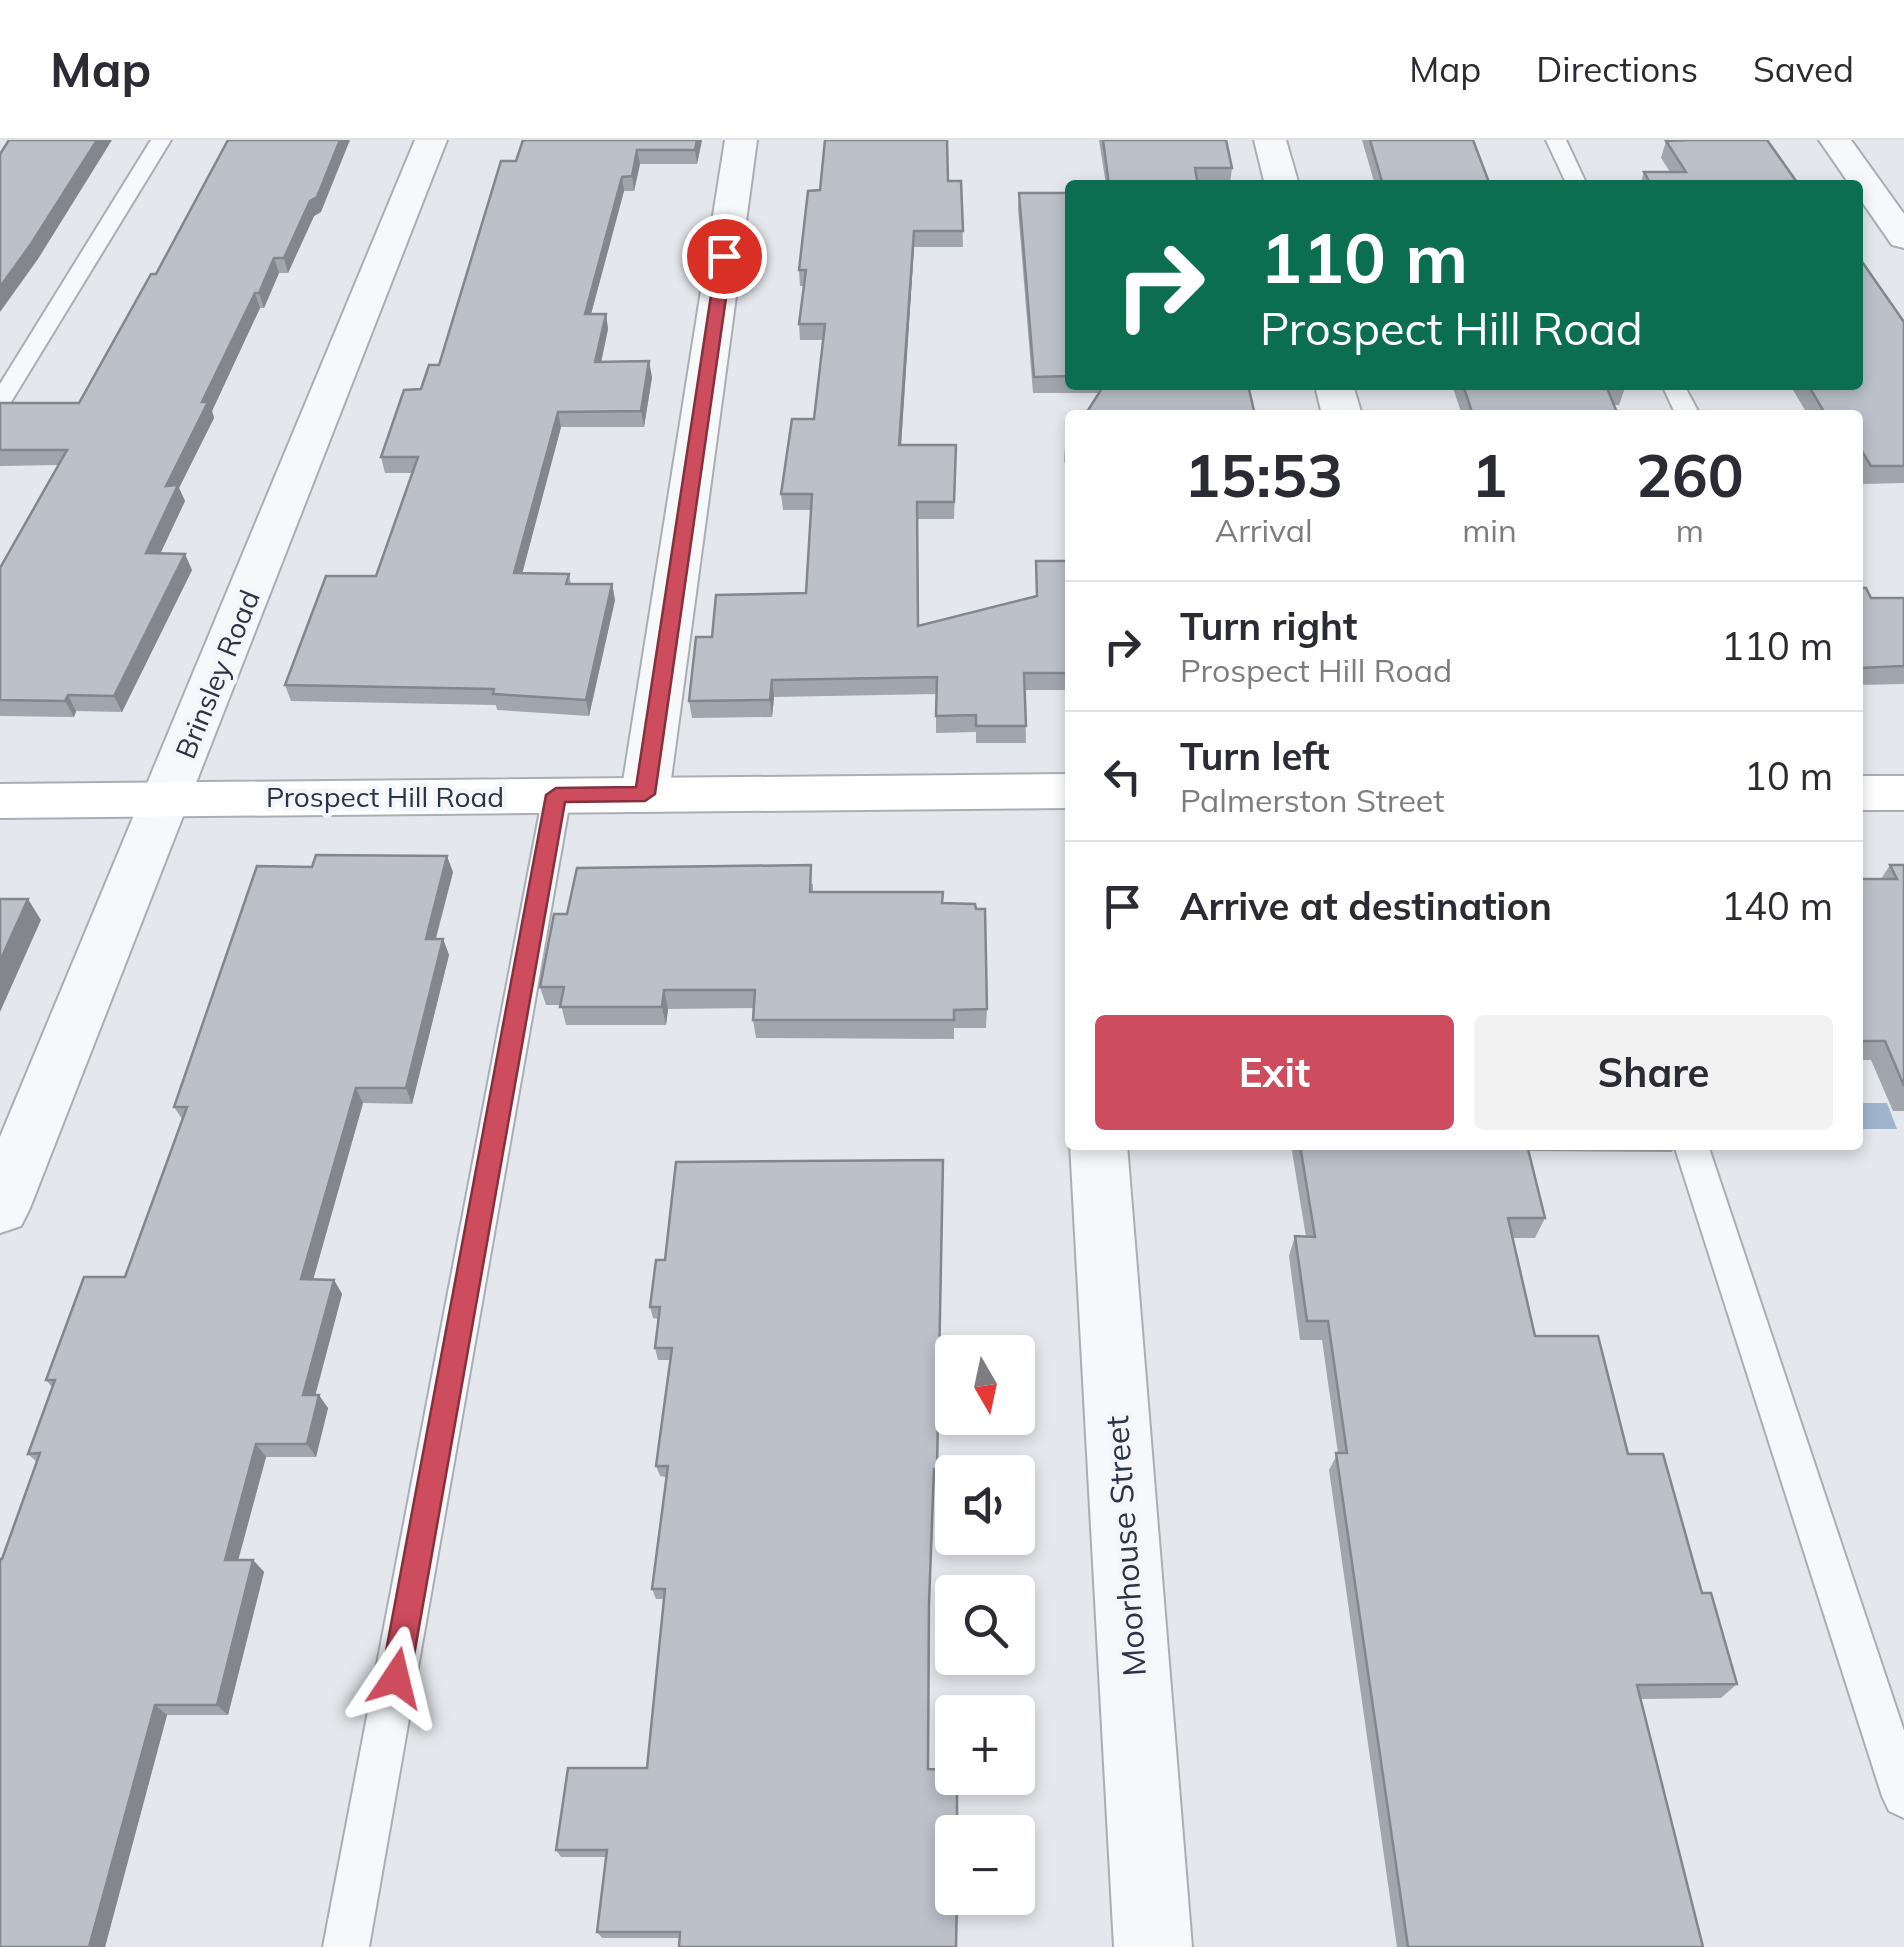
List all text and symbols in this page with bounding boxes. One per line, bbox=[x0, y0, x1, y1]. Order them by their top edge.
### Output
text: Map bbox=[50, 39, 151, 99]
text: Map bbox=[1409, 47, 1481, 91]
text: Directions bbox=[1536, 47, 1698, 91]
text: Saved bbox=[1753, 47, 1854, 91]
text: 110 m bbox=[1260, 213, 1468, 301]
pin bbox=[682, 214, 767, 299]
icon: right bbox=[1095, 220, 1225, 350]
icon: arrive bbox=[697, 229, 752, 284]
text: Prospect Hill Road bbox=[1260, 300, 1643, 356]
text: 15:53 bbox=[1184, 437, 1343, 512]
text: 1 bbox=[1471, 437, 1507, 512]
text: 260 bbox=[1636, 437, 1744, 512]
text: Arrival bbox=[1215, 510, 1313, 550]
text: min bbox=[1462, 510, 1517, 550]
text: m bbox=[1676, 510, 1704, 550]
street label: Brinsley Road bbox=[167, 585, 267, 763]
text: Turn right bbox=[1180, 602, 1357, 650]
icon: right bbox=[1095, 619, 1150, 674]
text: 110 m bbox=[1721, 622, 1833, 670]
text: Prospect Hill Road bbox=[1180, 650, 1452, 690]
text: Turn left bbox=[1180, 732, 1330, 780]
icon: left bbox=[1095, 749, 1150, 804]
text: 10 m bbox=[1744, 752, 1833, 800]
street label: Prospect Hill Road bbox=[266, 779, 504, 814]
text: Palmerston Street bbox=[1180, 780, 1444, 820]
icon: arrive bbox=[1095, 879, 1150, 934]
text: Arrive at destination bbox=[1180, 882, 1552, 930]
text: 140 m bbox=[1721, 882, 1833, 930]
button: Exit bbox=[1095, 1015, 1454, 1130]
button: Share bbox=[1474, 1015, 1833, 1130]
north arrow bbox=[935, 1335, 1035, 1435]
map controls bbox=[935, 1335, 1035, 1915]
street label: Moorhouse Street bbox=[1096, 1414, 1154, 1678]
button: sound bbox=[935, 1455, 1035, 1555]
button: search bbox=[935, 1575, 1035, 1675]
position arrow bbox=[344, 1626, 448, 1730]
button: + bbox=[935, 1695, 1035, 1795]
button: − bbox=[935, 1815, 1035, 1915]

